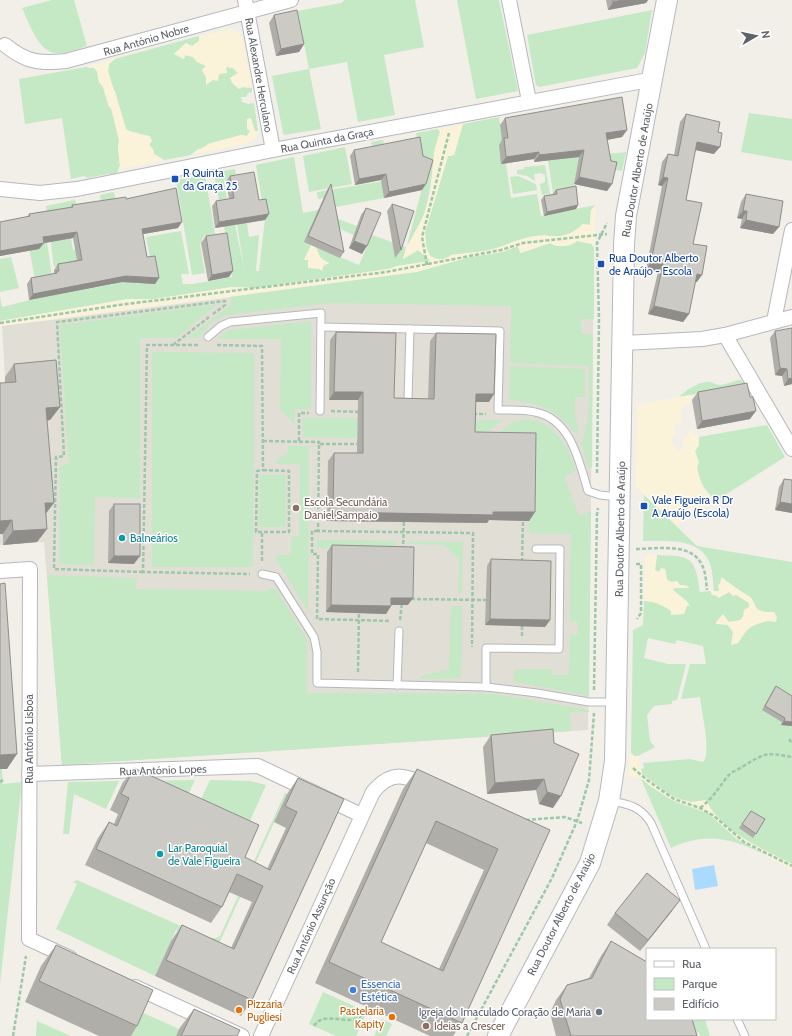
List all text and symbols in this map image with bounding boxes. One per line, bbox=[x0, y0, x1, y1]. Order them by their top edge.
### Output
street label: Rua Alexandre Herculano bbox=[242, 16, 276, 134]
north arrow bbox=[736, 16, 776, 56]
street label: Rua António Nobre bbox=[102, 21, 191, 59]
text: N bbox=[758, 29, 773, 39]
street label: Rua Doutor Alberto de Araújo bbox=[618, 102, 656, 238]
street label: Rua Quinta da Graça bbox=[279, 124, 375, 156]
place label: R Quinta da Graça 25 bbox=[183, 166, 237, 193]
marker: R Quinta da Graça 25 bbox=[170, 174, 180, 184]
place label: Rua Doutor Alberto de Araújo - Escola bbox=[609, 251, 699, 278]
marker: Rua Doutor Alberto de Araújo - Escola bbox=[596, 259, 606, 269]
street label: Rua Doutor Alberto de Araújo bbox=[612, 461, 628, 597]
place label: Vale Figueira R Dr A Araújo (Escola) bbox=[652, 493, 734, 520]
place label: Escola Secundária Daniel Sampaio bbox=[304, 495, 388, 522]
marker: Vale Figueira R Dr A Araújo (Escola) bbox=[639, 501, 649, 511]
marker: Escola Secundária Daniel Sampaio bbox=[291, 503, 301, 513]
place label: Balneários bbox=[130, 531, 178, 545]
marker: Balneários bbox=[117, 533, 127, 543]
street label: Rua António Lisboa bbox=[22, 694, 36, 784]
street label: Rua António Lopes bbox=[119, 761, 207, 779]
place label: Lar Paroquial de Vale Figueira bbox=[168, 841, 241, 868]
marker: Lar Paroquial de Vale Figueira bbox=[155, 849, 165, 859]
street label: Rua Doutor Alberto de Araújo bbox=[524, 850, 598, 978]
street label: Rua António Assunção bbox=[284, 876, 338, 976]
legend bbox=[646, 948, 776, 1020]
text: Rua bbox=[682, 956, 701, 971]
text: Parque bbox=[682, 976, 717, 991]
place label: Essencia Estética bbox=[361, 977, 401, 1004]
marker: Essencia Estética bbox=[348, 985, 358, 995]
text: Edifício bbox=[682, 996, 719, 1011]
place label: Pizzaria Pugliesi bbox=[247, 997, 283, 1024]
place label: Pastelaria Kapity bbox=[340, 1004, 385, 1031]
marker: Pizzaria Pugliesi bbox=[234, 1005, 244, 1015]
place label: Igreja do Imaculado Coração de Maria bbox=[419, 1005, 592, 1019]
marker: Igreja do Imaculado Coração de Maria bbox=[594, 1007, 604, 1017]
marker: Pastelaria Kapity bbox=[387, 1012, 397, 1022]
place label: Ideias a Crescer bbox=[434, 1019, 506, 1033]
marker: Ideias a Crescer bbox=[421, 1021, 431, 1031]

